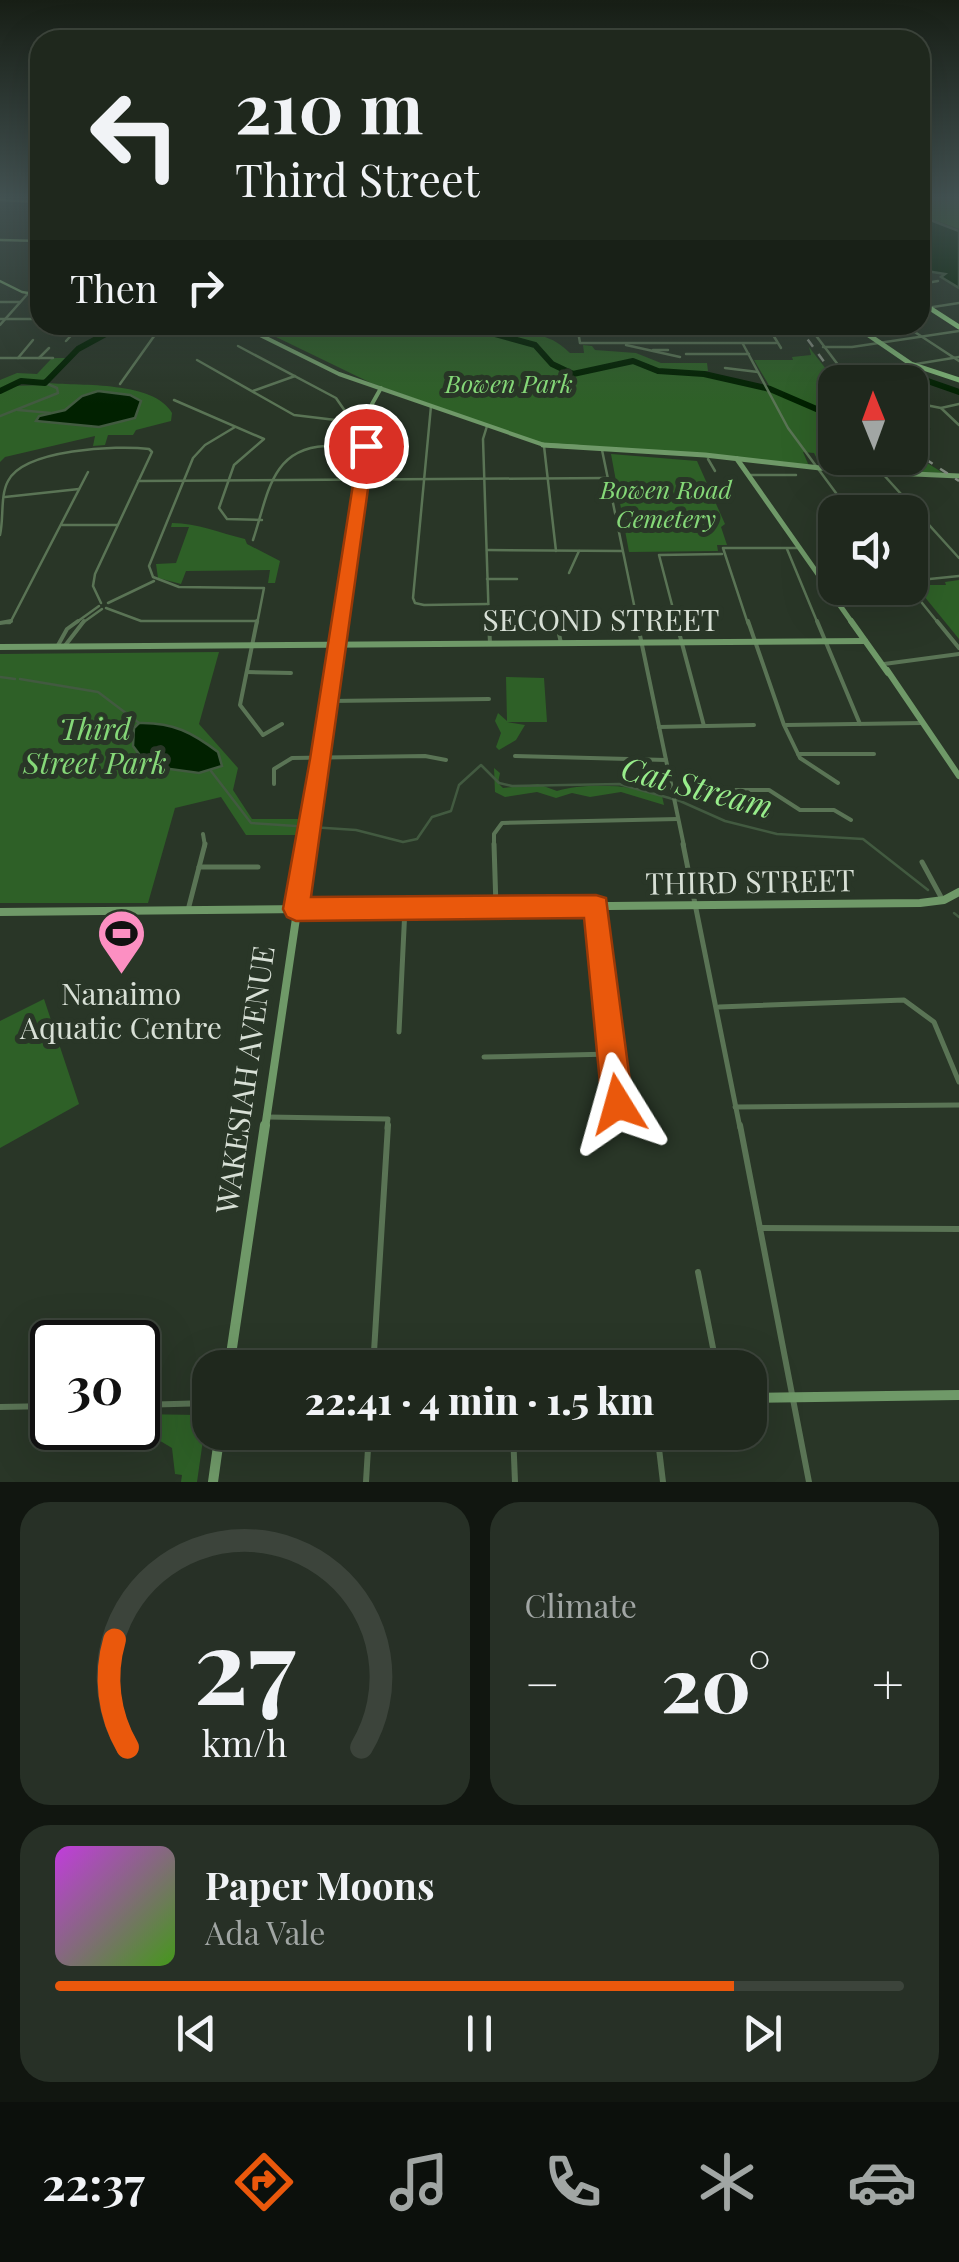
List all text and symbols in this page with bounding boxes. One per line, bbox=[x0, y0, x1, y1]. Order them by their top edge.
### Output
text: 210 m bbox=[235, 58, 423, 152]
icon: left bbox=[70, 70, 200, 200]
text: Third Street bbox=[235, 148, 480, 208]
icon: right bbox=[178, 260, 233, 315]
text: Then bbox=[70, 262, 158, 313]
north arrow bbox=[818, 365, 928, 475]
map controls bbox=[818, 365, 928, 605]
park label: Bowen Park bbox=[444, 366, 573, 399]
pin bbox=[324, 404, 409, 489]
icon: arrive bbox=[339, 419, 394, 474]
park label: Bowen Road Cemetery bbox=[599, 472, 733, 534]
button: sound bbox=[818, 495, 928, 605]
street label: SECOND STREET bbox=[483, 599, 719, 639]
park label: Third Street Park bbox=[22, 708, 167, 782]
water label: Cat Stream bbox=[617, 745, 778, 826]
street label: THIRD STREET bbox=[645, 859, 855, 903]
sports icon: Nanaimo Aquatic Centre bbox=[95, 908, 147, 976]
street label: WAKESIAH AVENUE bbox=[205, 943, 283, 1217]
place label: Nanaimo Aquatic Centre bbox=[19, 973, 222, 1047]
position arrow bbox=[566, 1052, 670, 1156]
speed limit sign: 30 bbox=[30, 1320, 160, 1450]
text: 22:41 · 4 min · 1.5 km bbox=[305, 1374, 654, 1425]
text: Climate bbox=[525, 1583, 637, 1626]
text: 27 bbox=[194, 1592, 296, 1731]
text: 20° bbox=[661, 1632, 771, 1732]
text: − bbox=[525, 1645, 560, 1719]
text: + bbox=[872, 1645, 904, 1719]
text: km/h bbox=[202, 1718, 288, 1766]
text: Paper Moons bbox=[205, 1859, 434, 1910]
text: Ada Vale bbox=[205, 1910, 325, 1953]
icon: previous bbox=[169, 2006, 224, 2061]
icon: pause bbox=[452, 2006, 507, 2061]
icon: next bbox=[735, 2006, 790, 2061]
icon: directions bbox=[229, 2147, 299, 2217]
icon: music bbox=[384, 2147, 454, 2217]
icon: phone bbox=[538, 2147, 608, 2217]
icon: climate bbox=[692, 2147, 762, 2217]
icon: car bbox=[847, 2147, 917, 2217]
text: 22:37 bbox=[42, 2152, 145, 2212]

